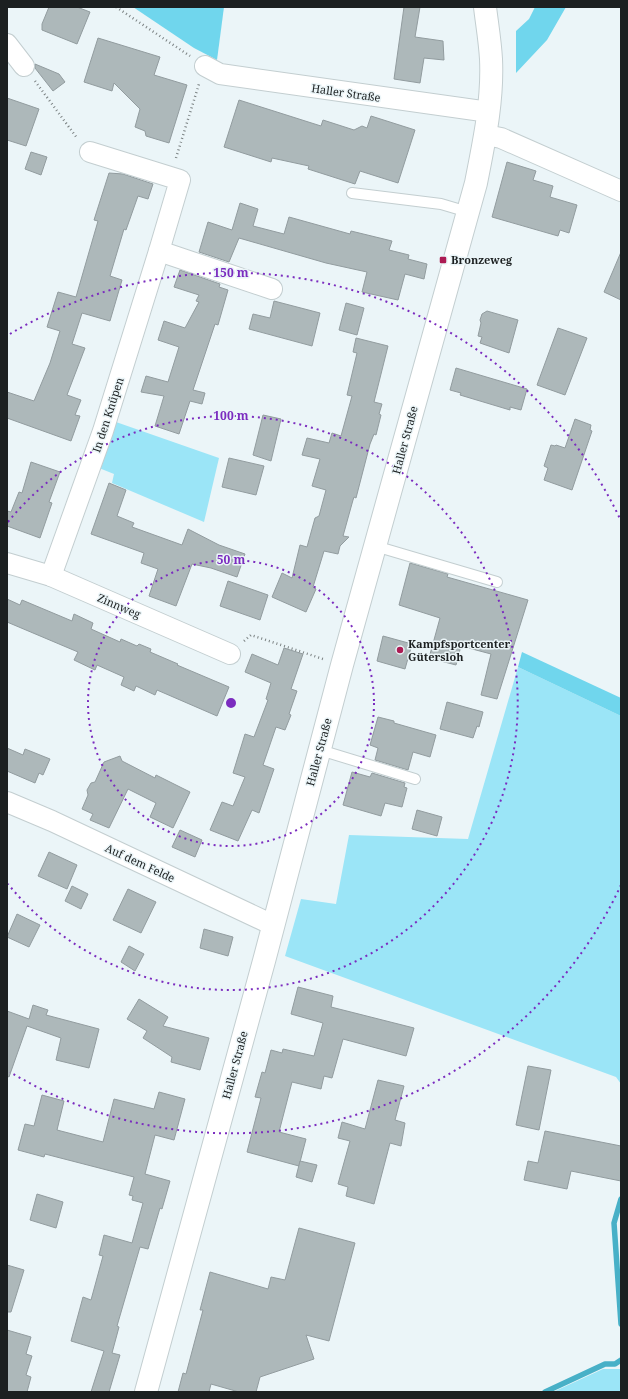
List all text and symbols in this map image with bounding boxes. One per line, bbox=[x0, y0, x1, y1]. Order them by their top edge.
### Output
street label: Haller Straße bbox=[311, 80, 382, 105]
place label: Bronzeweg bbox=[451, 252, 513, 267]
marker: Bronzeweg bbox=[438, 255, 448, 265]
text: 150 m bbox=[213, 264, 249, 281]
street label: In den Knüpen bbox=[88, 375, 127, 454]
street label: Haller Straße bbox=[388, 404, 421, 475]
text: 100 m bbox=[213, 407, 249, 424]
text: 50 m bbox=[217, 551, 245, 568]
street label: Zinnweg bbox=[95, 590, 143, 621]
place label: Kampfsportcenter Gütersloh bbox=[408, 636, 511, 664]
marker: Kampfsportcenter Gütersloh bbox=[395, 645, 405, 655]
centre of rings bbox=[224, 696, 238, 710]
street label: Haller Straße bbox=[302, 716, 335, 787]
street label: Auf dem Felde bbox=[103, 840, 178, 885]
street label: Haller Straße bbox=[218, 1029, 251, 1100]

